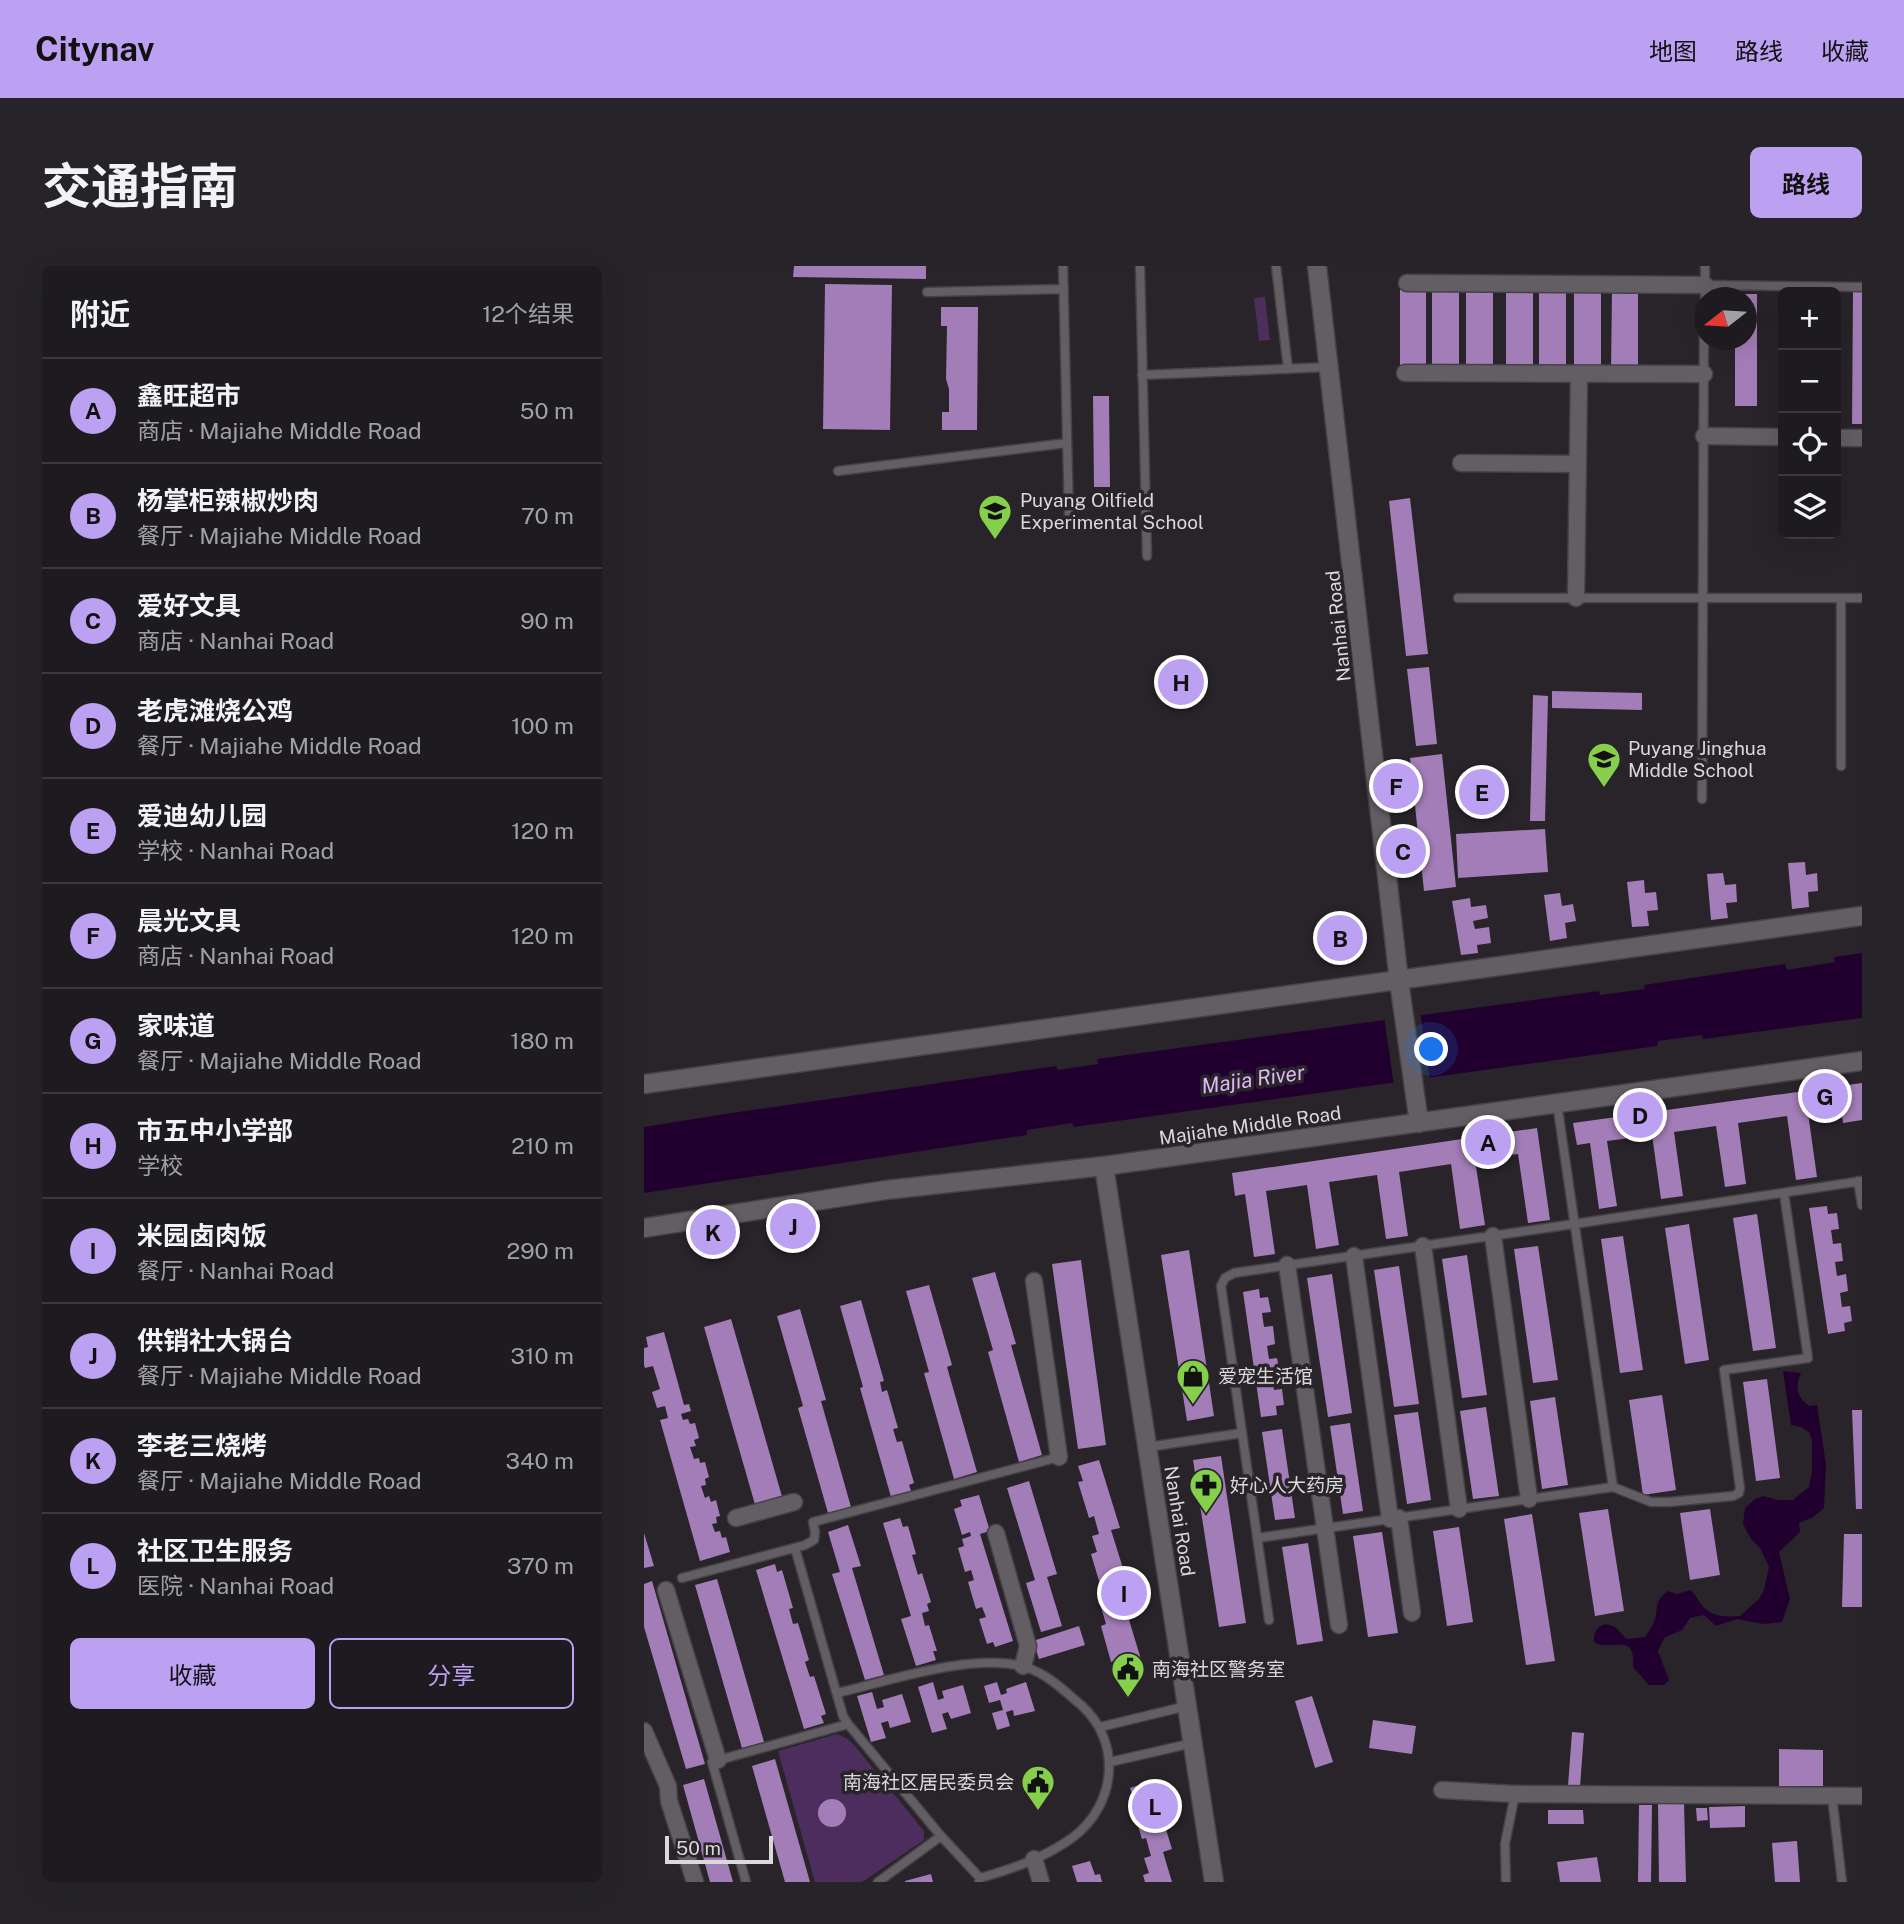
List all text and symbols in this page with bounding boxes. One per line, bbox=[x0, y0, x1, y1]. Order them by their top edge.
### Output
text: Citynav bbox=[35, 30, 155, 68]
text: 地图 bbox=[1649, 37, 1697, 65]
text: 路线 bbox=[1735, 37, 1783, 65]
text: 收藏 bbox=[1821, 37, 1869, 65]
button: 路线 bbox=[1750, 147, 1862, 218]
text: 交通指南 bbox=[42, 157, 238, 215]
north arrow bbox=[1694, 287, 1757, 350]
map controls bbox=[1778, 287, 1841, 539]
button: + bbox=[1778, 287, 1841, 350]
text: 附近 bbox=[70, 296, 130, 332]
text: 12个结果 bbox=[482, 300, 574, 327]
button: − bbox=[1778, 350, 1841, 413]
text: 鑫旺超市 bbox=[137, 380, 241, 411]
text: A bbox=[85, 397, 101, 424]
text: 50 m bbox=[520, 397, 574, 424]
button: locate bbox=[1778, 413, 1841, 476]
text: 商店 · Majiahe Middle Road bbox=[137, 417, 422, 444]
button: layers bbox=[1778, 476, 1841, 539]
text: 杨掌柜辣椒炒肉 bbox=[137, 485, 319, 516]
place label: Puyang Oilfield Experimental School bbox=[1020, 489, 1204, 533]
school or university icon: Puyang Oilfield Experimental School bbox=[976, 492, 1014, 541]
text: B bbox=[85, 502, 101, 529]
text: 70 m bbox=[521, 502, 574, 529]
text: 餐厅 · Majiahe Middle Road bbox=[137, 522, 422, 549]
street label: Nanhai Road bbox=[1321, 569, 1355, 683]
text: 爱好文具 bbox=[137, 590, 241, 621]
text: C bbox=[85, 607, 101, 634]
text: 90 m bbox=[520, 607, 574, 634]
text: 商店 · Nanhai Road bbox=[137, 627, 334, 654]
pin: H bbox=[1158, 656, 1204, 708]
text: 老虎滩烧公鸡 bbox=[137, 695, 293, 726]
text: D bbox=[85, 712, 101, 739]
text: 100 m bbox=[511, 712, 574, 739]
text: 餐厅 · Majiahe Middle Road bbox=[137, 732, 422, 759]
place label: Puyang Jinghua Middle School bbox=[1628, 737, 1766, 781]
school or university icon: Puyang Jinghua Middle School bbox=[1585, 740, 1623, 789]
pin: F bbox=[1373, 760, 1419, 812]
pin: E bbox=[1459, 766, 1505, 818]
text: 爱迪幼儿园 bbox=[137, 800, 267, 831]
text: E bbox=[86, 817, 100, 844]
text: 120 m bbox=[511, 817, 574, 844]
pin: C bbox=[1380, 825, 1426, 877]
text: 学校 · Nanhai Road bbox=[137, 837, 334, 864]
text: 晨光文具 bbox=[137, 905, 241, 936]
pin: B bbox=[1317, 912, 1363, 964]
text: F bbox=[86, 922, 100, 949]
text: 120 m bbox=[511, 922, 574, 949]
text: 商店 · Nanhai Road bbox=[137, 942, 334, 969]
text: 家味道 bbox=[137, 1010, 215, 1041]
text: G bbox=[84, 1027, 102, 1054]
text: 180 m bbox=[510, 1027, 574, 1054]
your location bbox=[1414, 1032, 1448, 1066]
text: 餐厅 · Majiahe Middle Road bbox=[137, 1047, 422, 1074]
water label: Majia River bbox=[1200, 1059, 1307, 1099]
pin: G bbox=[1802, 1070, 1848, 1122]
pin: D bbox=[1617, 1089, 1663, 1141]
street label: Majiahe Middle Road bbox=[1158, 1101, 1342, 1149]
text: 市五中小学部 bbox=[137, 1115, 293, 1146]
pin: A bbox=[1465, 1116, 1511, 1168]
text: H bbox=[84, 1132, 102, 1159]
text: 210 m bbox=[511, 1132, 574, 1159]
text: 学校 bbox=[137, 1152, 183, 1179]
pin: J bbox=[770, 1200, 816, 1252]
pin: K bbox=[690, 1206, 736, 1258]
text: 米园卤肉饭 bbox=[137, 1220, 267, 1251]
text: I bbox=[89, 1237, 97, 1264]
text: 290 m bbox=[507, 1237, 574, 1264]
text: 餐厅 · Nanhai Road bbox=[137, 1257, 334, 1284]
text: 供销社大锅台 bbox=[137, 1325, 293, 1356]
text: J bbox=[88, 1342, 98, 1369]
text: 310 m bbox=[511, 1342, 574, 1369]
shop icon: 爱宠生活馆 bbox=[1174, 1357, 1212, 1406]
text: 餐厅 · Majiahe Middle Road bbox=[137, 1362, 422, 1389]
place label: 爱宠生活馆 bbox=[1218, 1365, 1313, 1387]
text: 李老三烧烤 bbox=[137, 1430, 267, 1461]
text: K bbox=[85, 1447, 101, 1474]
text: 340 m bbox=[506, 1447, 574, 1474]
street label: Nanhai Road bbox=[1160, 1464, 1200, 1578]
pharmacy icon: 好心人大药房 bbox=[1187, 1466, 1225, 1515]
text: 餐厅 · Majiahe Middle Road bbox=[137, 1467, 422, 1494]
place label: 好心人大药房 bbox=[1230, 1474, 1344, 1496]
text: 社区卫生服务 bbox=[137, 1535, 293, 1566]
text: L bbox=[86, 1552, 100, 1579]
text: 370 m bbox=[507, 1552, 574, 1579]
pin: I bbox=[1101, 1567, 1147, 1619]
text: 医院 · Nanhai Road bbox=[137, 1572, 334, 1599]
button: 收藏 bbox=[70, 1638, 315, 1709]
button: 分享 bbox=[329, 1638, 574, 1709]
public building icon: 南海社区警务室 bbox=[1109, 1650, 1147, 1699]
place label: 南海社区警务室 bbox=[1152, 1658, 1285, 1680]
public building icon: 南海社区居民委员会 bbox=[1019, 1763, 1057, 1812]
place label: 南海社区居民委员会 bbox=[843, 1771, 1014, 1793]
pin: L bbox=[1132, 1780, 1178, 1832]
scale bar bbox=[665, 1833, 774, 1865]
text: 50 m bbox=[676, 1837, 721, 1859]

